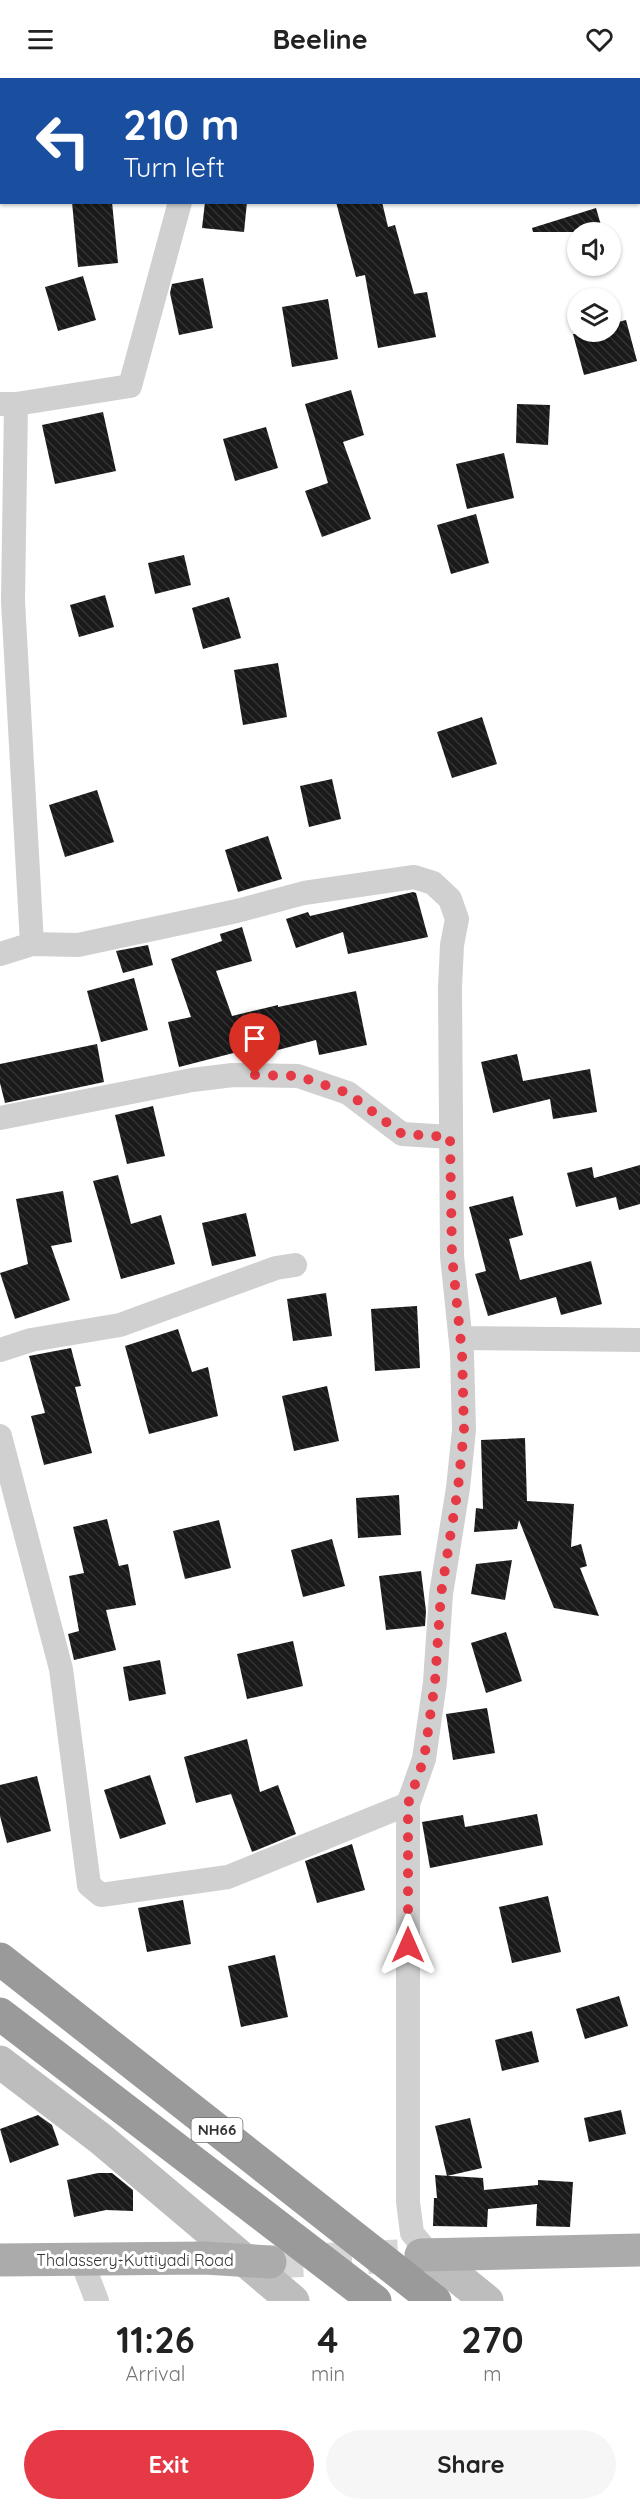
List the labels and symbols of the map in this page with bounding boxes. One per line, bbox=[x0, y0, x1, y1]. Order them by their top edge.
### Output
pin bbox=[229, 1013, 280, 1075]
position arrow bbox=[376, 1913, 440, 1977]
road number: NH66 bbox=[192, 2118, 242, 2142]
street label: Thalassery-Kuttiyadi Road bbox=[36, 2250, 234, 2270]

